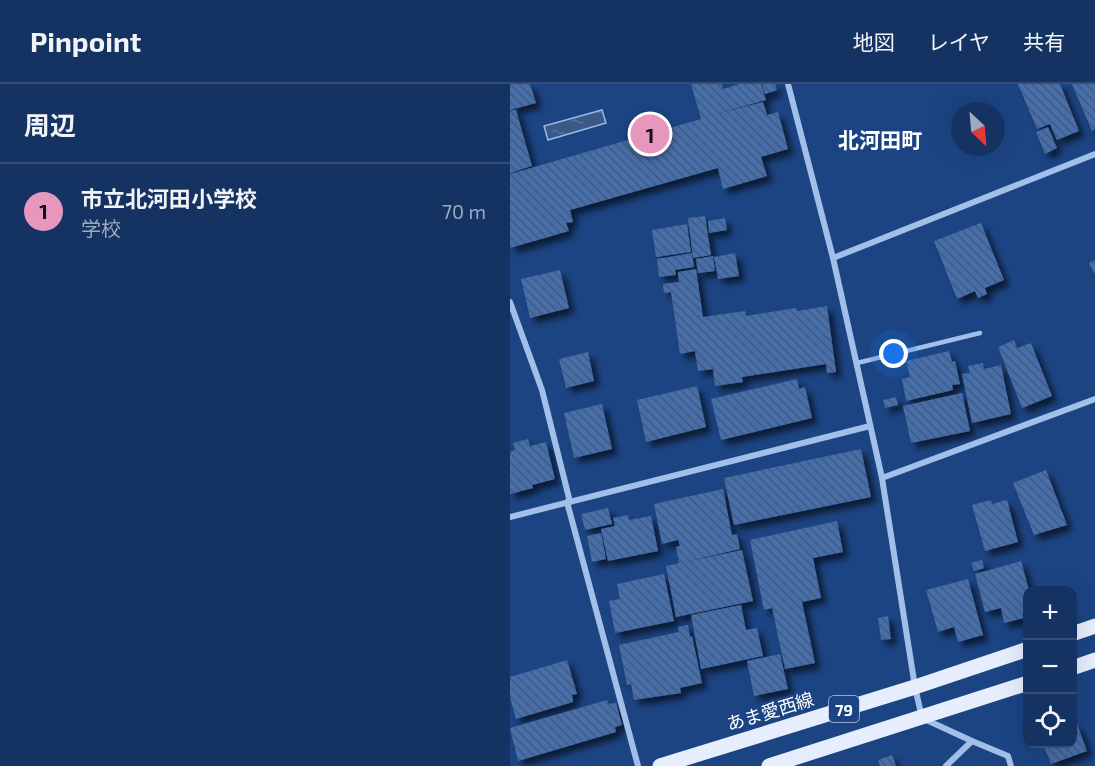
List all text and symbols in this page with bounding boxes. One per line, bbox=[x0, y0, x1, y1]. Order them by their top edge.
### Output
text: Pinpoint bbox=[30, 24, 141, 58]
text: 地図 bbox=[853, 29, 895, 54]
text: レイヤ bbox=[928, 29, 990, 54]
text: 共有 bbox=[1023, 29, 1065, 54]
north arrow bbox=[951, 102, 1005, 156]
text: 周辺 bbox=[24, 109, 76, 140]
pin: 1 bbox=[630, 112, 670, 156]
district label: 北河田町 bbox=[838, 127, 922, 152]
text: 市立北河田小学校 bbox=[81, 185, 257, 211]
text: 1 bbox=[39, 199, 48, 223]
text: 70 m bbox=[442, 199, 486, 223]
text: 学校 bbox=[81, 216, 121, 240]
your location bbox=[879, 339, 908, 368]
map controls bbox=[1023, 586, 1077, 748]
button: + bbox=[1023, 586, 1077, 640]
button: − bbox=[1023, 640, 1077, 694]
street label: あま愛西線 bbox=[724, 687, 816, 735]
button: locate bbox=[1023, 694, 1077, 748]
road number: 79 bbox=[829, 696, 859, 722]

